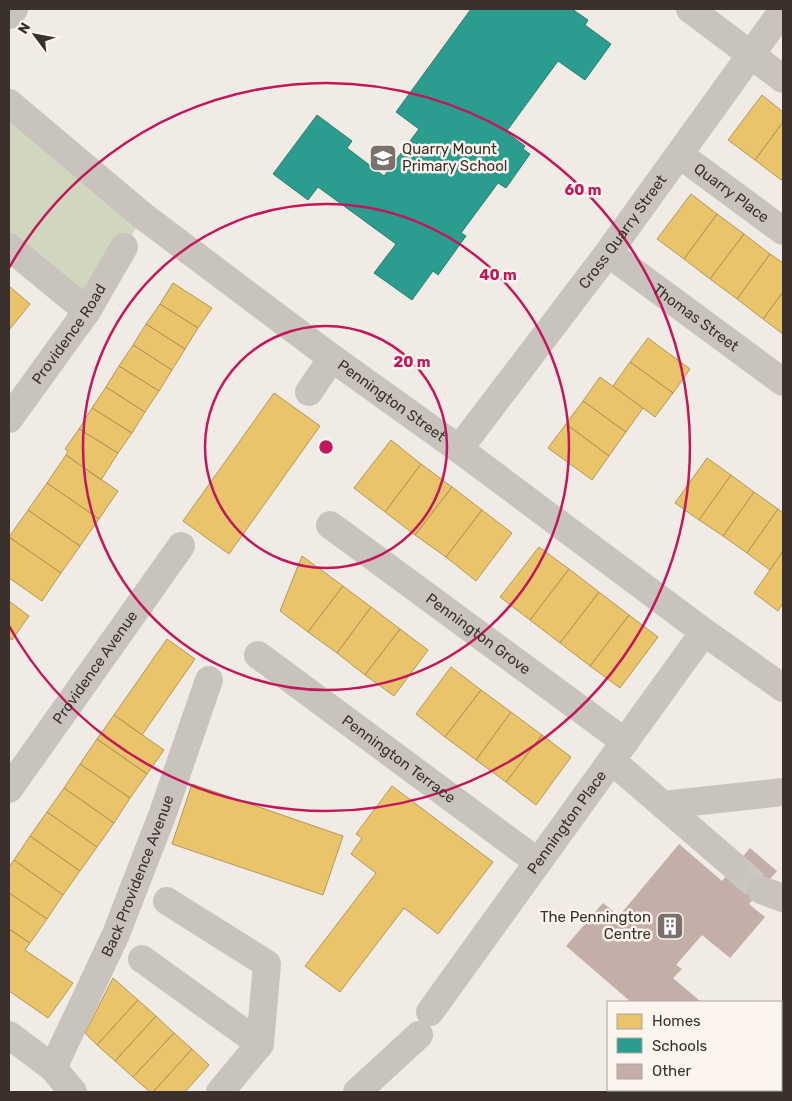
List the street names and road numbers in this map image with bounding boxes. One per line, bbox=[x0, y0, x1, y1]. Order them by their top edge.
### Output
street label: Quarry Place bbox=[690, 159, 773, 227]
street label: Cross Quarry Street bbox=[575, 171, 670, 292]
street label: Thomas Street bbox=[649, 280, 742, 355]
street label: Providence Road bbox=[28, 281, 110, 388]
street label: Pennington Street bbox=[334, 356, 449, 446]
street label: Pennington Grove bbox=[422, 590, 534, 679]
street label: Providence Avenue bbox=[49, 607, 141, 727]
street label: Pennington Terrace bbox=[338, 711, 459, 807]
street label: Pennington Place bbox=[523, 767, 610, 877]
street label: Back Providence Avenue bbox=[98, 793, 177, 960]

